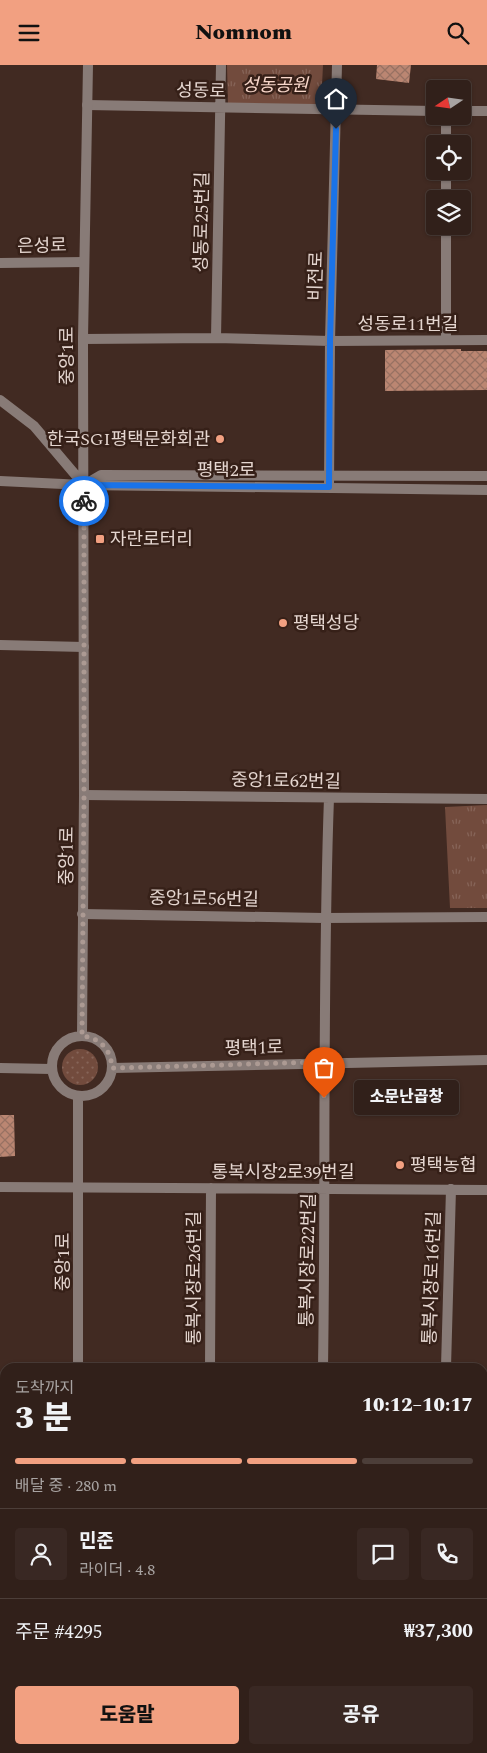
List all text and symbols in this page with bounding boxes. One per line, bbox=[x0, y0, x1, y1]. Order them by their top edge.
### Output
text: Nomnom bbox=[195, 16, 292, 49]
icon: menu bbox=[15, 19, 43, 47]
icon: search bbox=[444, 19, 472, 47]
park label: 성동공원 bbox=[242, 72, 310, 99]
street label: 성동로 bbox=[176, 77, 226, 105]
pin bbox=[315, 78, 357, 129]
north arrow bbox=[426, 80, 471, 125]
map controls bbox=[426, 80, 471, 235]
icon: home bbox=[322, 85, 350, 113]
button: locate bbox=[426, 135, 471, 180]
street label: 성동로25번길 bbox=[188, 171, 216, 273]
button: layers bbox=[426, 190, 471, 235]
street label: 은성로 bbox=[17, 232, 67, 260]
street label: 비전로 bbox=[302, 251, 330, 301]
street label: 성동로11번길 bbox=[358, 311, 458, 338]
street label: 중앙1로 bbox=[54, 327, 81, 385]
place label: 한국SGI평택문화회관 bbox=[47, 426, 210, 453]
marker: 한국SGI평택문화회관 bbox=[214, 433, 226, 445]
street label: 평택2로 bbox=[197, 457, 255, 484]
courier bbox=[59, 476, 109, 526]
icon: bike bbox=[70, 487, 98, 515]
place label: 자란로터리 bbox=[110, 526, 193, 553]
marker: 자란로터리 bbox=[94, 533, 106, 545]
place label: 평택성당 bbox=[293, 610, 359, 637]
marker: 평택성당 bbox=[277, 617, 289, 629]
street label: 중앙1로62번길 bbox=[231, 767, 341, 795]
street label: 중앙1로 bbox=[53, 826, 81, 886]
street label: 중앙1로56번길 bbox=[149, 885, 259, 913]
street label: 평택1로 bbox=[224, 1034, 284, 1062]
pin bbox=[303, 1047, 345, 1098]
icon: bag bbox=[310, 1054, 338, 1082]
callout: 소문난곱창 bbox=[354, 1081, 459, 1115]
text: 소문난곱창 bbox=[370, 1085, 443, 1109]
place label: 평택농협 bbox=[410, 1152, 476, 1179]
street label: 통복시장2로39번길 bbox=[212, 1159, 354, 1186]
marker: 평택농협 bbox=[394, 1159, 406, 1171]
street label: 통복시장로22번길 bbox=[293, 1193, 323, 1327]
street label: 통복시장로26번길 bbox=[181, 1211, 208, 1345]
street label: 통복시장로16번길 bbox=[416, 1211, 448, 1345]
street label: 중앙1로 bbox=[50, 1233, 77, 1291]
text: 도착까지 bbox=[15, 1376, 74, 1400]
text: 10:12–10:17 bbox=[362, 1391, 473, 1420]
text: 3 분 bbox=[15, 1394, 72, 1443]
text: 배달 중 · 280 m bbox=[15, 1474, 117, 1498]
text: 민준 bbox=[79, 1527, 114, 1556]
button: person bbox=[15, 1528, 67, 1580]
button: chat bbox=[357, 1528, 409, 1580]
button: phone bbox=[421, 1528, 473, 1580]
text: 라이더 · 4.8 bbox=[79, 1558, 155, 1582]
text: ₩37,300 bbox=[404, 1617, 473, 1646]
text: 주문 #4295 bbox=[15, 1618, 102, 1647]
button: 도움말 bbox=[15, 1686, 239, 1744]
button: 공유 bbox=[249, 1686, 473, 1744]

